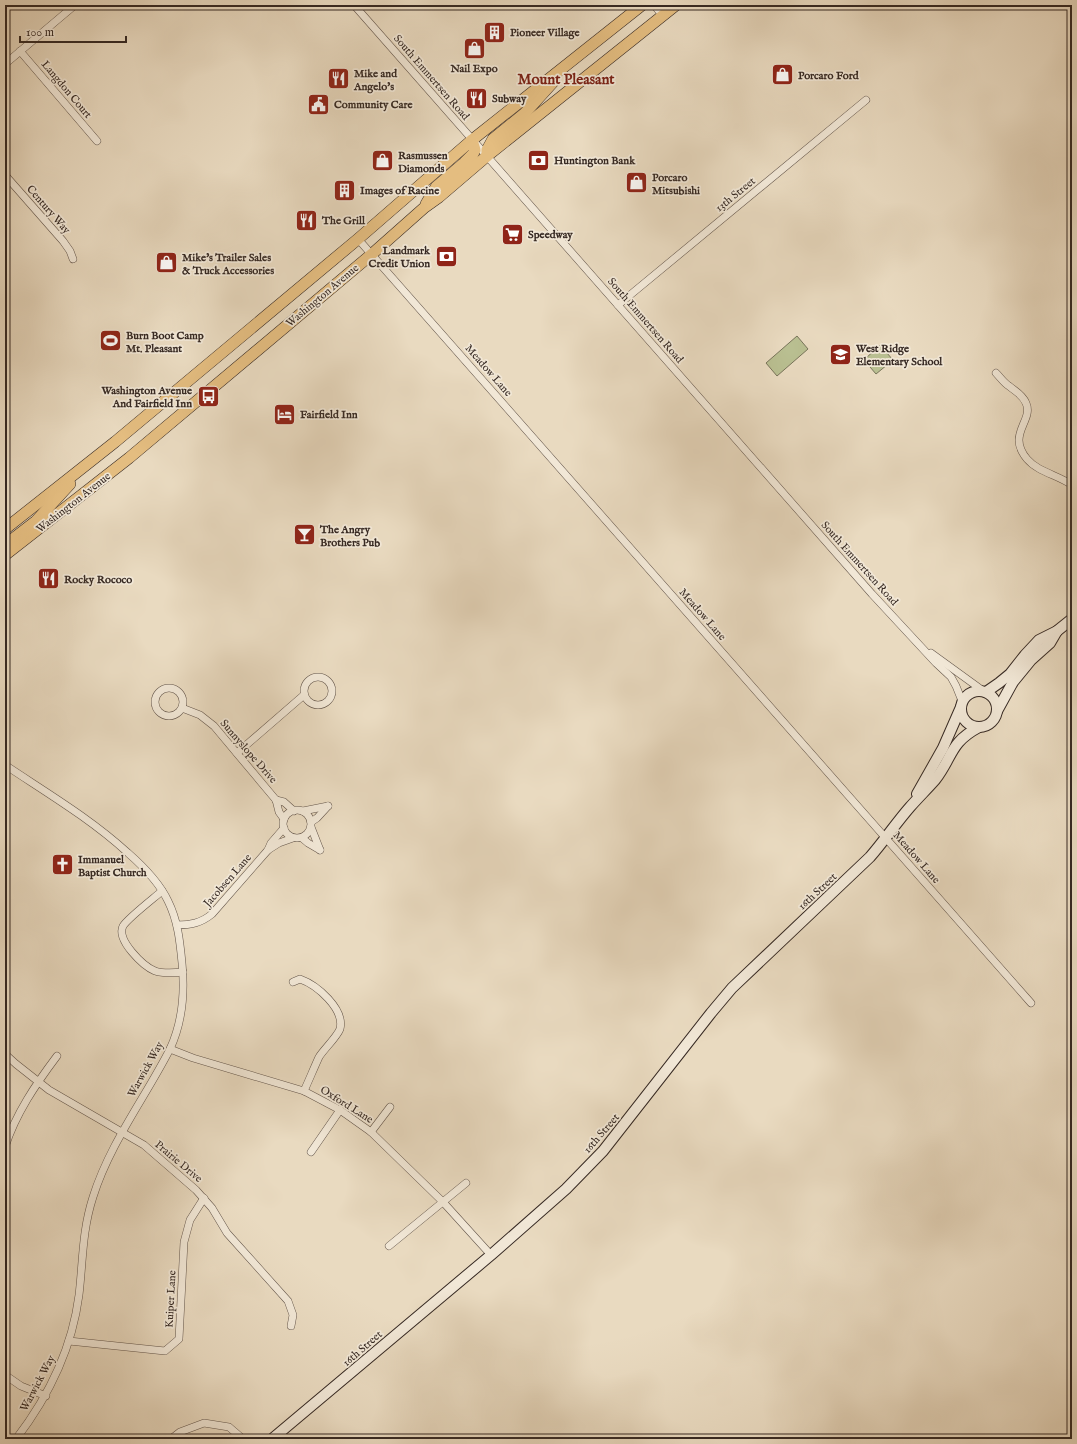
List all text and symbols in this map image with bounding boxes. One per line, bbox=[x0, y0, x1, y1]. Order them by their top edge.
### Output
scale bar bbox=[20, 18, 126, 44]
building icon: Pioneer Village bbox=[482, 19, 508, 45]
text: 100 m bbox=[26, 25, 54, 40]
place label: Pioneer Village bbox=[510, 26, 579, 40]
street label: South Emmertsen Road bbox=[390, 32, 472, 123]
shop icon: Nail Expo bbox=[461, 35, 487, 61]
street label: Langdon Court bbox=[38, 58, 95, 122]
place label: Nail Expo bbox=[449, 62, 498, 76]
shop icon: Porcaro Ford bbox=[769, 62, 795, 88]
restaurant icon: Mike and Angelo's bbox=[325, 66, 351, 92]
place label: Mike and Angelo's bbox=[353, 67, 398, 94]
place label: Porcaro Ford bbox=[798, 69, 860, 83]
district label: Mount Pleasant bbox=[517, 70, 615, 89]
restaurant icon: Subway bbox=[464, 85, 490, 111]
public building icon: Community Care bbox=[306, 91, 332, 117]
place label: Subway bbox=[492, 92, 527, 106]
place label: Community Care bbox=[334, 98, 412, 112]
bank icon: Huntington Bank bbox=[525, 147, 551, 173]
shop icon: Rasmussen Diamonds bbox=[369, 148, 395, 174]
place label: Rasmussen Diamonds bbox=[398, 149, 448, 176]
place label: Huntington Bank bbox=[554, 154, 636, 168]
shop icon: Porcaro Mitsubishi bbox=[624, 170, 650, 196]
place label: Porcaro Mitsubishi bbox=[652, 171, 700, 198]
street label: 13th Street bbox=[713, 174, 759, 215]
building icon: Images of Racine bbox=[331, 177, 357, 203]
street label: Century Way bbox=[23, 182, 74, 237]
place label: Images of Racine bbox=[360, 184, 439, 198]
restaurant icon: The Grill bbox=[294, 207, 320, 233]
place label: The Grill bbox=[321, 214, 366, 228]
supermarket icon: Speedway bbox=[499, 221, 525, 247]
place label: Speedway bbox=[528, 228, 573, 242]
bank icon: Landmark Credit Union bbox=[433, 243, 459, 269]
place label: Landmark Credit Union bbox=[369, 244, 431, 271]
shop icon: Mike's Trailer Sales & Truck Accessories bbox=[154, 250, 180, 276]
place label: Mike's Trailer Sales & Truck Accessories bbox=[182, 251, 274, 278]
street label: Washington Avenue bbox=[283, 261, 362, 330]
street label: South Emmertsen Road bbox=[604, 275, 686, 366]
sports icon: Burn Boot Camp Mt. Pleasant bbox=[97, 328, 123, 354]
place label: Burn Boot Camp Mt. Pleasant bbox=[126, 329, 204, 356]
school or university icon: West Ridge Elementary School bbox=[828, 341, 854, 367]
street label: Meadow Lane bbox=[462, 342, 515, 400]
place label: West Ridge Elementary School bbox=[855, 342, 943, 369]
bus stop icon: Washington Avenue And Fairfield Inn bbox=[195, 383, 221, 409]
place label: Washington Avenue And Fairfield Inn bbox=[100, 384, 192, 411]
hotel icon: Fairfield Inn bbox=[272, 401, 298, 427]
place label: Fairfield Inn bbox=[300, 408, 358, 422]
street label: Washington Avenue bbox=[34, 469, 114, 536]
street label: South Emmertsen Road bbox=[818, 519, 901, 609]
bar icon: The Angry Brothers Pub bbox=[291, 522, 317, 548]
place label: The Angry Brothers Pub bbox=[319, 523, 380, 550]
restaurant icon: Rocky Rococo bbox=[35, 566, 61, 592]
place label: Rocky Rococo bbox=[64, 573, 132, 587]
street label: Meadow Lane bbox=[676, 586, 729, 644]
street label: Sunnyslope Drive bbox=[217, 717, 280, 787]
street label: Meadow Lane bbox=[890, 829, 943, 887]
street label: Jacobsen Lane bbox=[199, 851, 255, 912]
church icon: Immanuel Baptist Church bbox=[50, 852, 76, 878]
place label: Immanuel Baptist Church bbox=[78, 853, 147, 880]
street label: 16th Street bbox=[795, 870, 840, 913]
street label: Warwick Way bbox=[125, 1039, 167, 1100]
street label: Oxford Lane bbox=[317, 1083, 376, 1127]
street label: 16th Street bbox=[581, 1111, 623, 1156]
street label: Prairie Drive bbox=[152, 1138, 205, 1186]
street label: Kuiper Lane bbox=[163, 1270, 179, 1328]
street label: 16th Street bbox=[340, 1328, 386, 1370]
street label: Warwick Way bbox=[17, 1352, 59, 1414]

